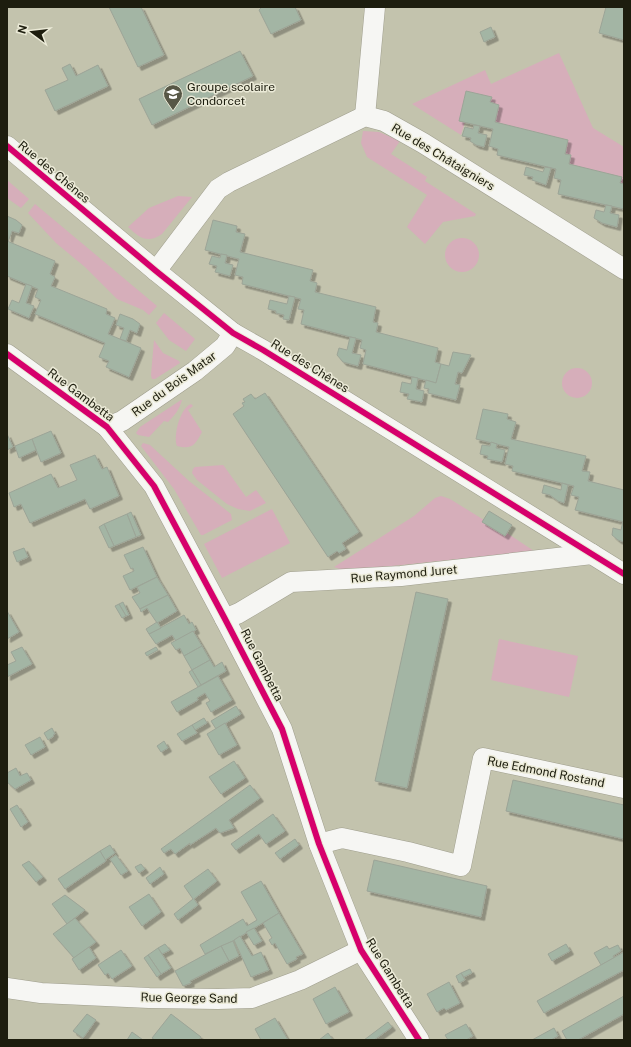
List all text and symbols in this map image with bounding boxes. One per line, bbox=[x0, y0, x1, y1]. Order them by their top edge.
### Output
north arrow bbox=[12, 12, 52, 52]
text: N bbox=[15, 24, 29, 35]
place label: Groupe scolaire Condorcet bbox=[187, 80, 275, 108]
school or university icon: Groupe scolaire Condorcet bbox=[162, 83, 184, 111]
street label: Rue des Châtaigniers bbox=[389, 121, 497, 193]
street label: Rue des Chênes bbox=[15, 138, 93, 206]
street label: Rue des Chênes bbox=[269, 336, 351, 396]
street label: Rue du Bois Matar bbox=[129, 348, 219, 419]
street label: Rue Gambetta bbox=[45, 366, 117, 424]
street label: Rue Raymond Juret bbox=[350, 562, 458, 586]
street label: Rue Gambetta bbox=[238, 626, 286, 704]
street label: Rue Edmond Rostand bbox=[486, 754, 606, 790]
street label: Rue Gambetta bbox=[363, 936, 417, 1010]
street label: Rue George Sand bbox=[140, 990, 238, 1006]

